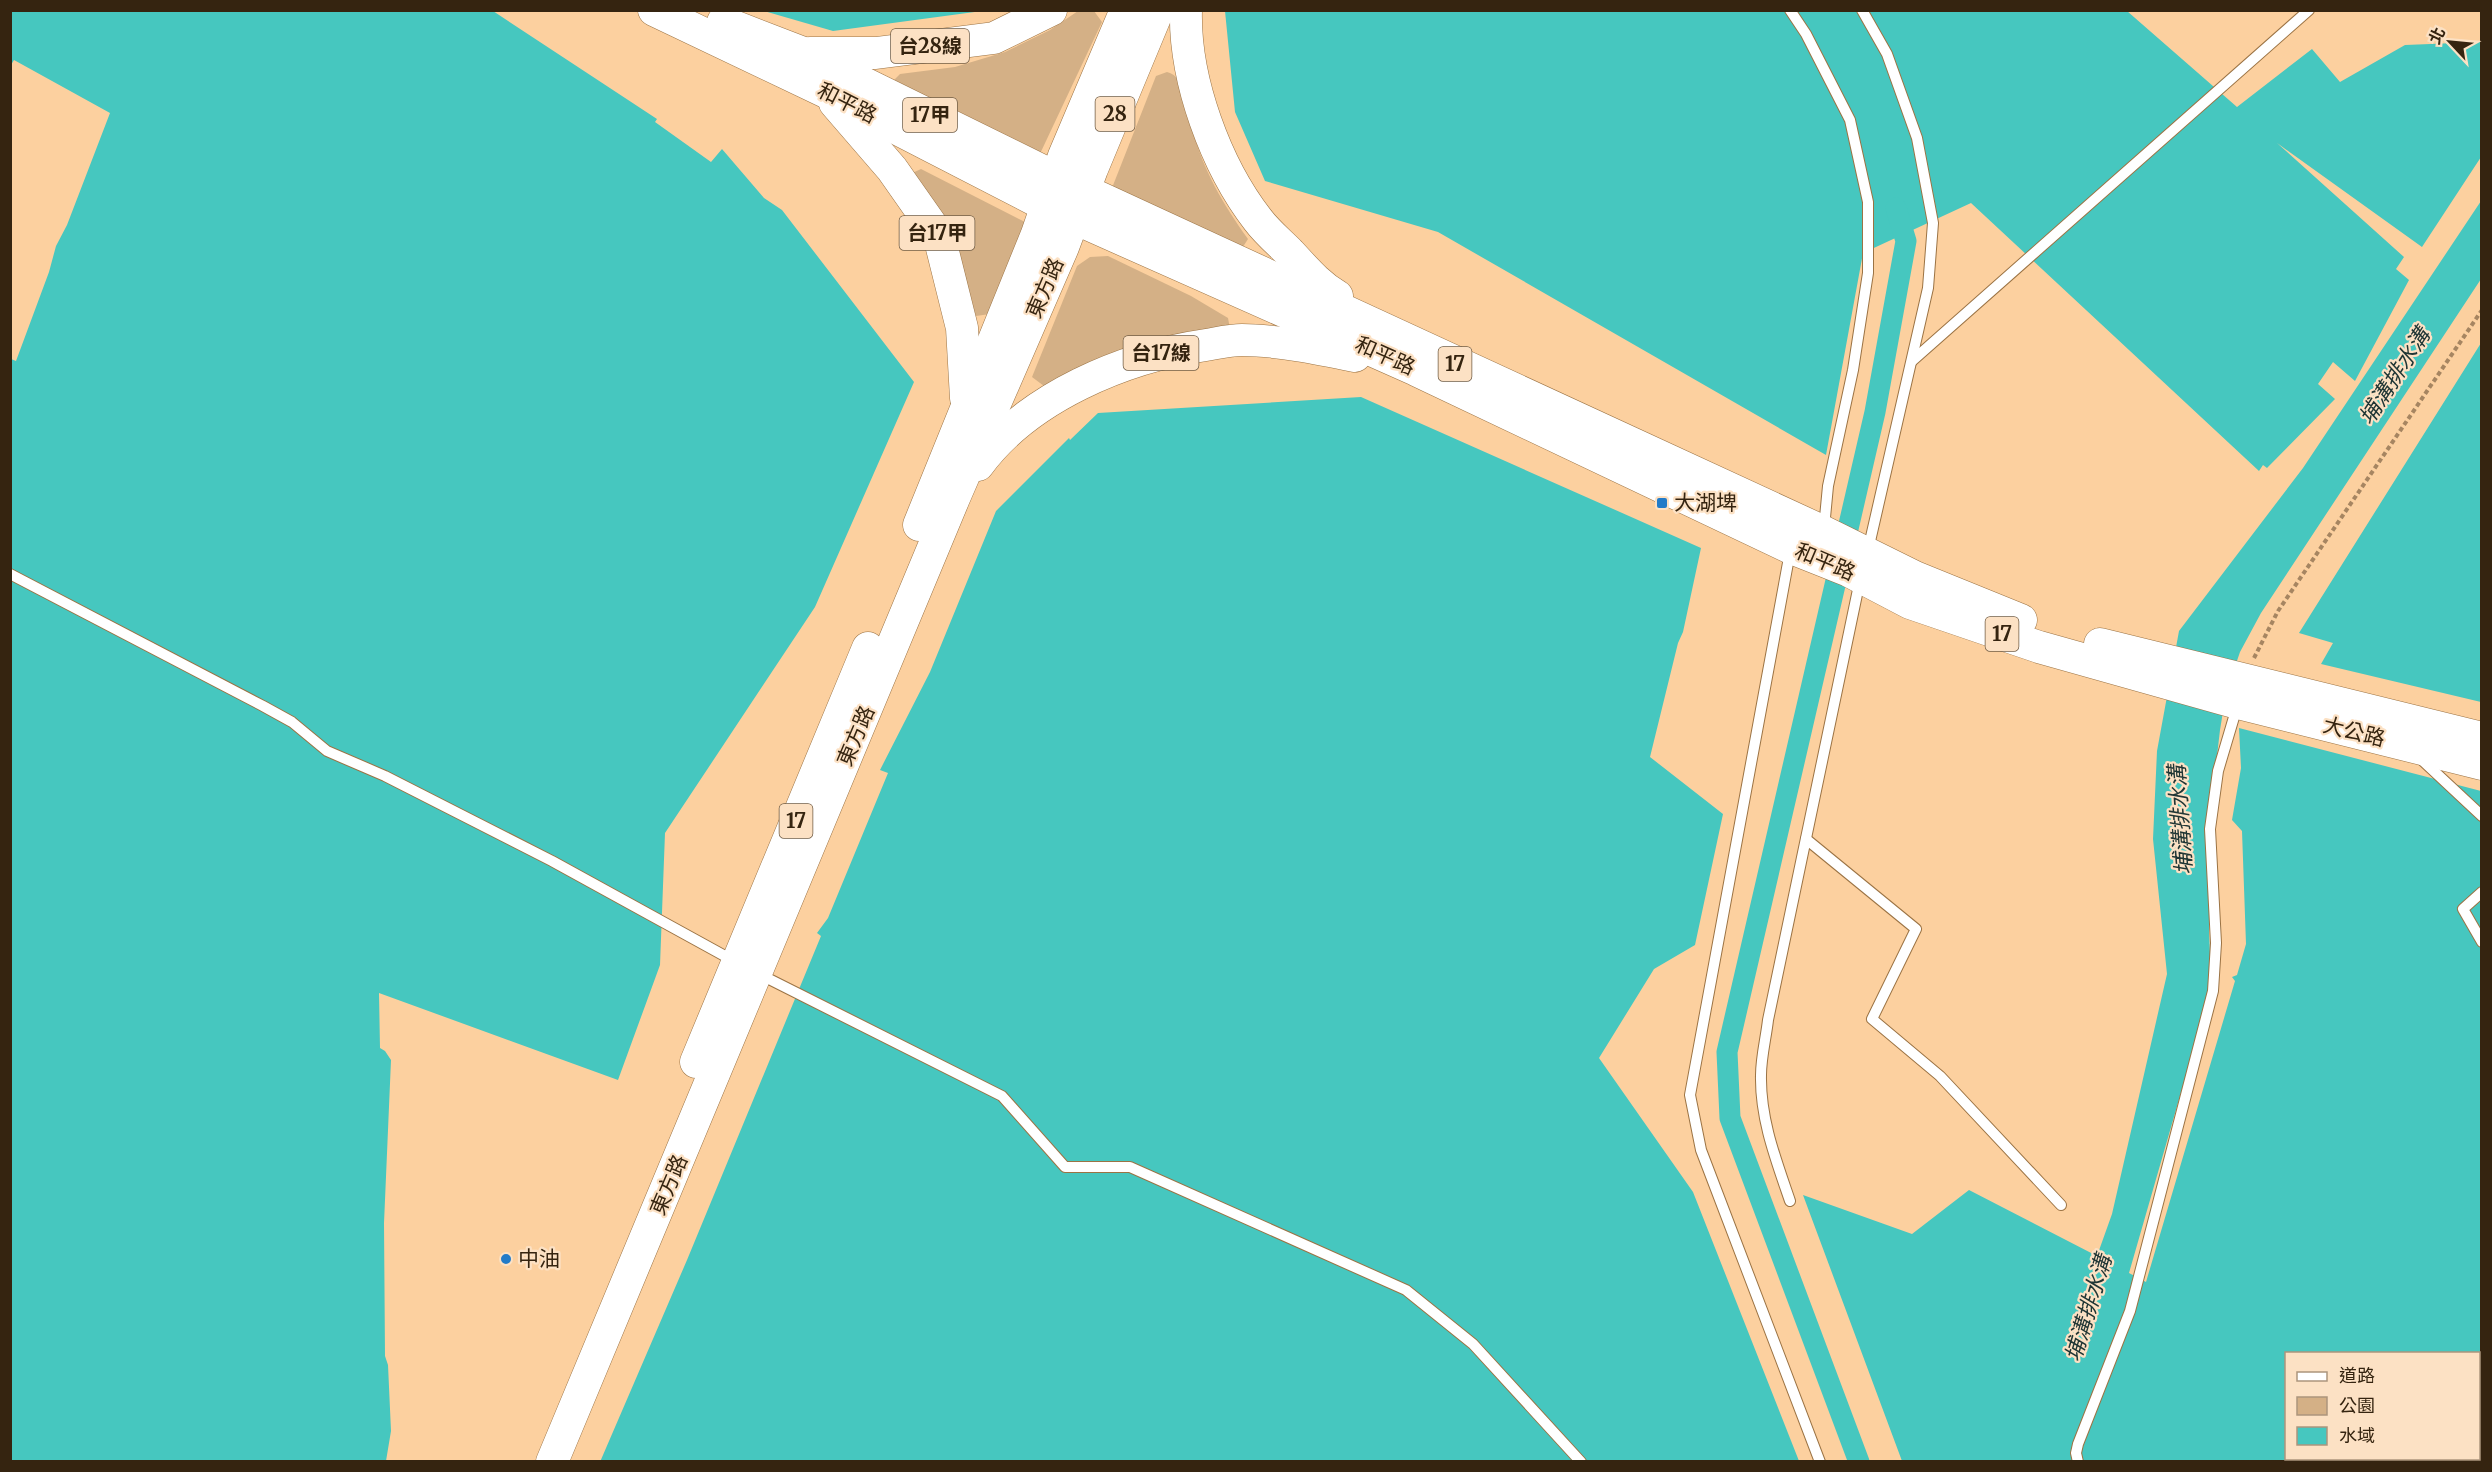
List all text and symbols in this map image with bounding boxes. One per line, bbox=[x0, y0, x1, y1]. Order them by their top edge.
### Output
north arrow bbox=[2420, 12, 2480, 72]
text: 北 bbox=[2424, 24, 2449, 47]
road number: 台28線 bbox=[891, 29, 969, 63]
street label: 和平路 bbox=[813, 76, 881, 129]
road number: 28 bbox=[1096, 97, 1134, 131]
road number: 17甲 bbox=[903, 98, 957, 132]
road number: 台17甲 bbox=[900, 216, 974, 250]
street label: 東方路 bbox=[1020, 254, 1069, 322]
water label: 埔溝排水溝 bbox=[2352, 320, 2437, 430]
street label: 和平路 bbox=[1351, 330, 1419, 381]
road number: 台17線 bbox=[1124, 336, 1198, 370]
road number: 17 bbox=[1438, 347, 1472, 381]
place label: 大湖埤 bbox=[1674, 489, 1737, 516]
marker: 大湖埤 bbox=[1655, 496, 1669, 510]
street label: 和平路 bbox=[1791, 537, 1859, 586]
road number: 17 bbox=[1986, 617, 2018, 651]
street label: 東方路 bbox=[831, 702, 880, 770]
street label: 大公路 bbox=[2320, 711, 2388, 752]
water label: 埔溝排水溝 bbox=[2162, 761, 2198, 876]
road number: 17 bbox=[780, 804, 812, 838]
street label: 東方路 bbox=[644, 1151, 693, 1219]
place label: 中油 bbox=[518, 1245, 560, 1272]
water label: 埔溝排水溝 bbox=[2059, 1248, 2118, 1365]
marker: 中油 bbox=[499, 1252, 513, 1266]
legend bbox=[2285, 1352, 2480, 1460]
text: 道路 bbox=[2339, 1364, 2375, 1387]
text: 公園 bbox=[2339, 1394, 2375, 1417]
text: 水域 bbox=[2339, 1424, 2375, 1447]

